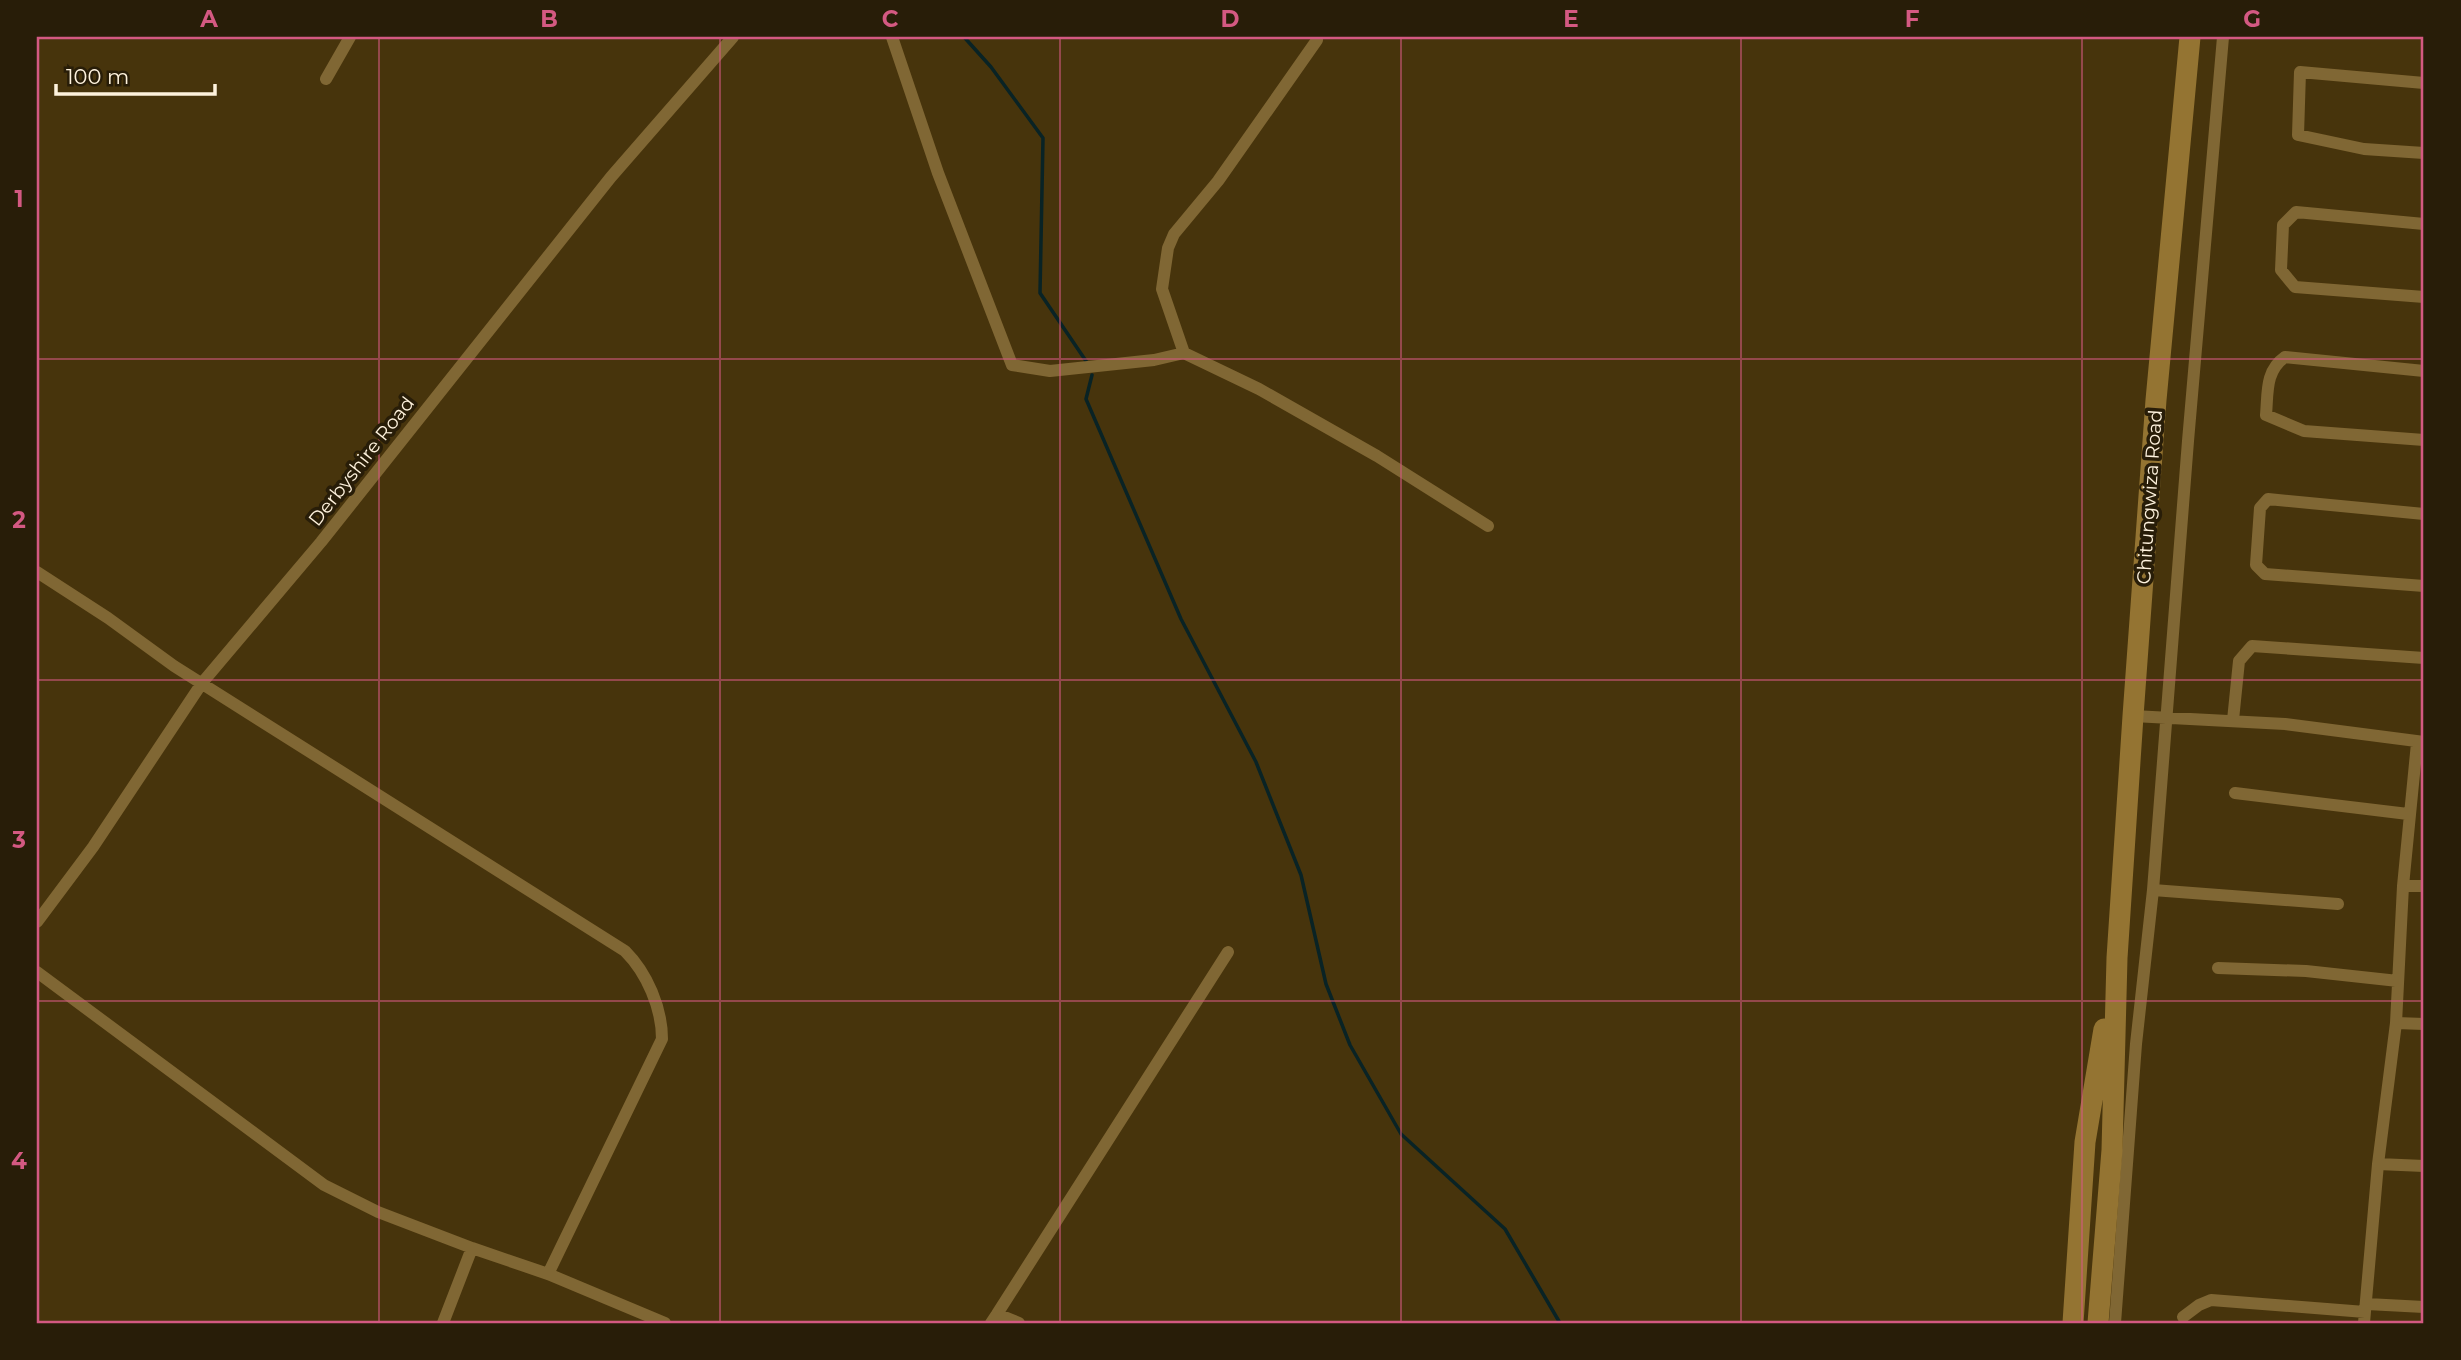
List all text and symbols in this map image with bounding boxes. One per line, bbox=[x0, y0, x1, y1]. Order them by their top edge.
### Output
text: A bbox=[199, 5, 218, 33]
text: B bbox=[540, 5, 558, 33]
text: C bbox=[882, 5, 899, 33]
text: D bbox=[1221, 5, 1240, 33]
text: E bbox=[1563, 5, 1579, 33]
text: F bbox=[1905, 5, 1920, 33]
text: G bbox=[2243, 5, 2261, 33]
scale bar bbox=[56, 52, 215, 96]
text: 100 m bbox=[66, 64, 129, 89]
text: 1 bbox=[14, 185, 24, 213]
street label: Derbyshire Road bbox=[304, 392, 419, 531]
street label: Chitungwiza Road bbox=[2132, 409, 2167, 585]
text: 2 bbox=[12, 506, 26, 534]
text: 3 bbox=[11, 826, 26, 854]
text: 4 bbox=[11, 1147, 27, 1175]

